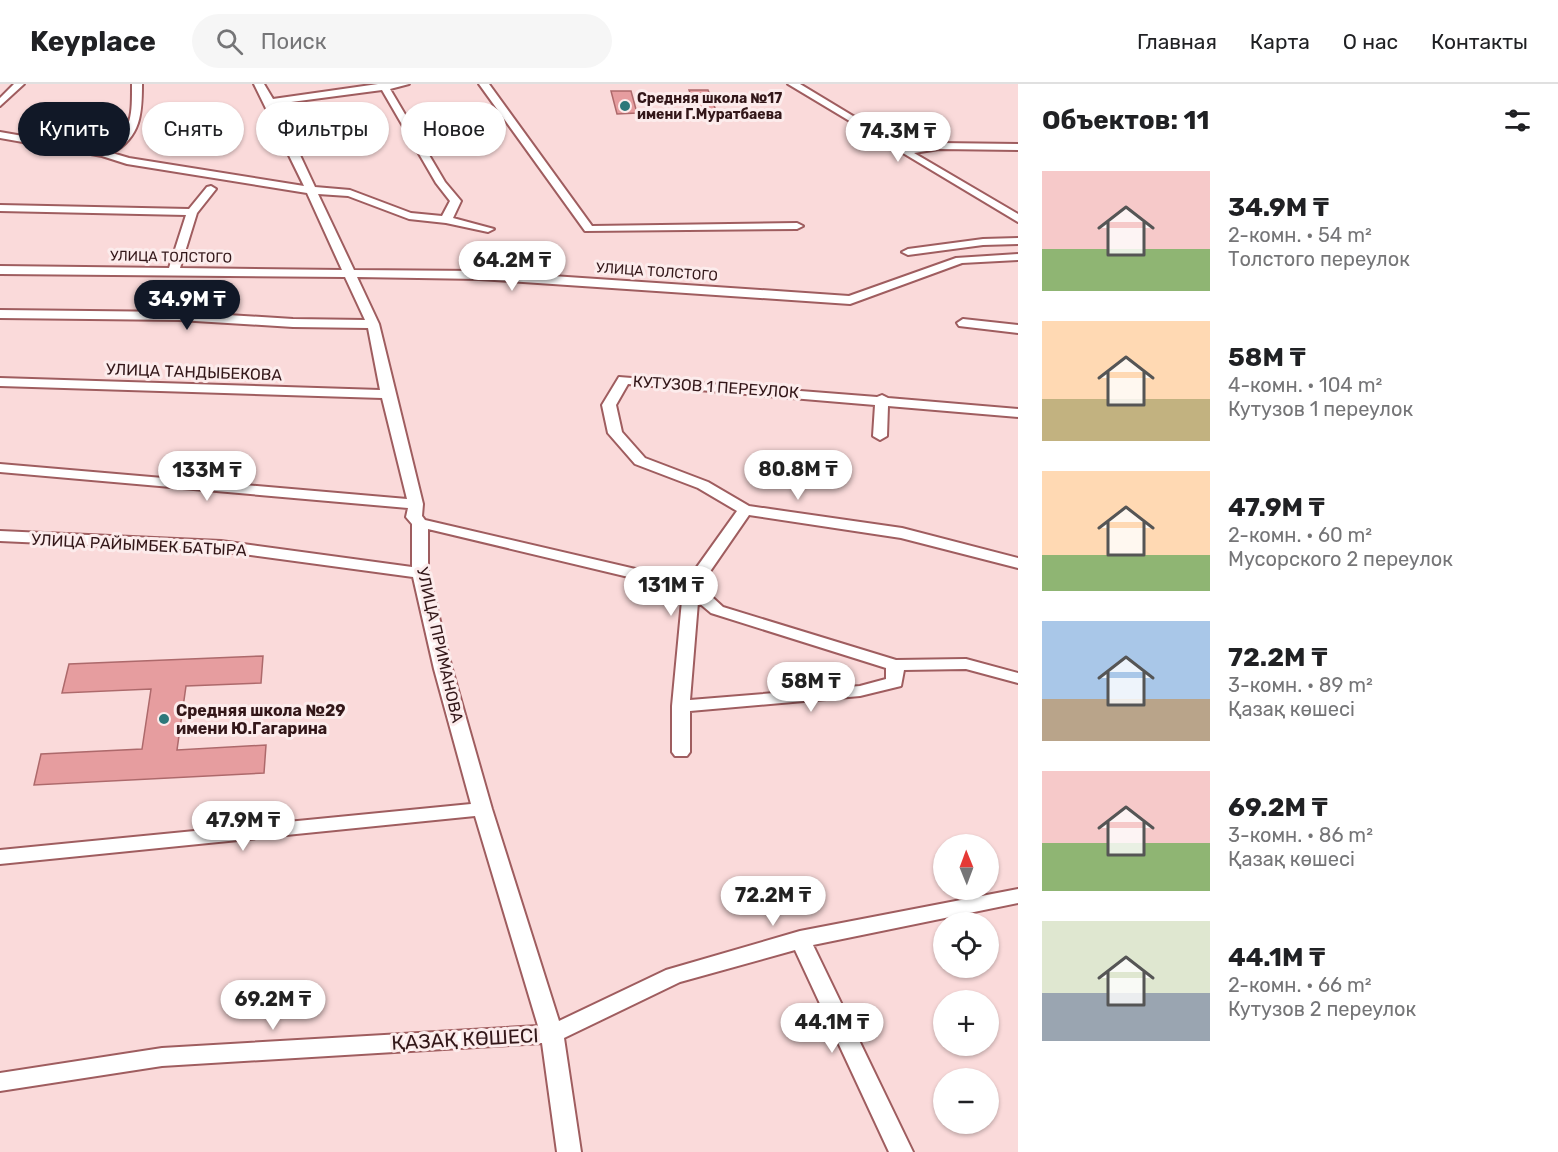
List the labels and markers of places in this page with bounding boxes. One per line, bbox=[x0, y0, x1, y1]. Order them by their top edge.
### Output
place label: Средняя школа №17 имени Г.Муратбаева bbox=[637, 90, 782, 123]
marker: Средняя школа №17 имени Г.Муратбаева bbox=[618, 99, 632, 113]
pin: 74.3M ₸ bbox=[843, 112, 953, 163]
pin: 64.2M ₸ bbox=[457, 241, 567, 292]
pin: 34.9M ₸ bbox=[132, 280, 242, 331]
pin: 80.8M ₸ bbox=[743, 450, 853, 501]
pin: 133M ₸ bbox=[158, 451, 256, 502]
pin: 131M ₸ bbox=[622, 566, 720, 617]
pin: 58M ₸ bbox=[769, 662, 853, 713]
place label: Средняя школа №29 имени Ю.Гагарина bbox=[176, 701, 346, 738]
marker: Средняя школа №29 имени Ю.Гагарина bbox=[157, 712, 171, 726]
pin: 47.9M ₸ bbox=[188, 801, 298, 852]
pin: 72.2M ₸ bbox=[718, 876, 828, 927]
pin: 69.2M ₸ bbox=[218, 980, 328, 1031]
pin: 44.1M ₸ bbox=[777, 1003, 887, 1054]

